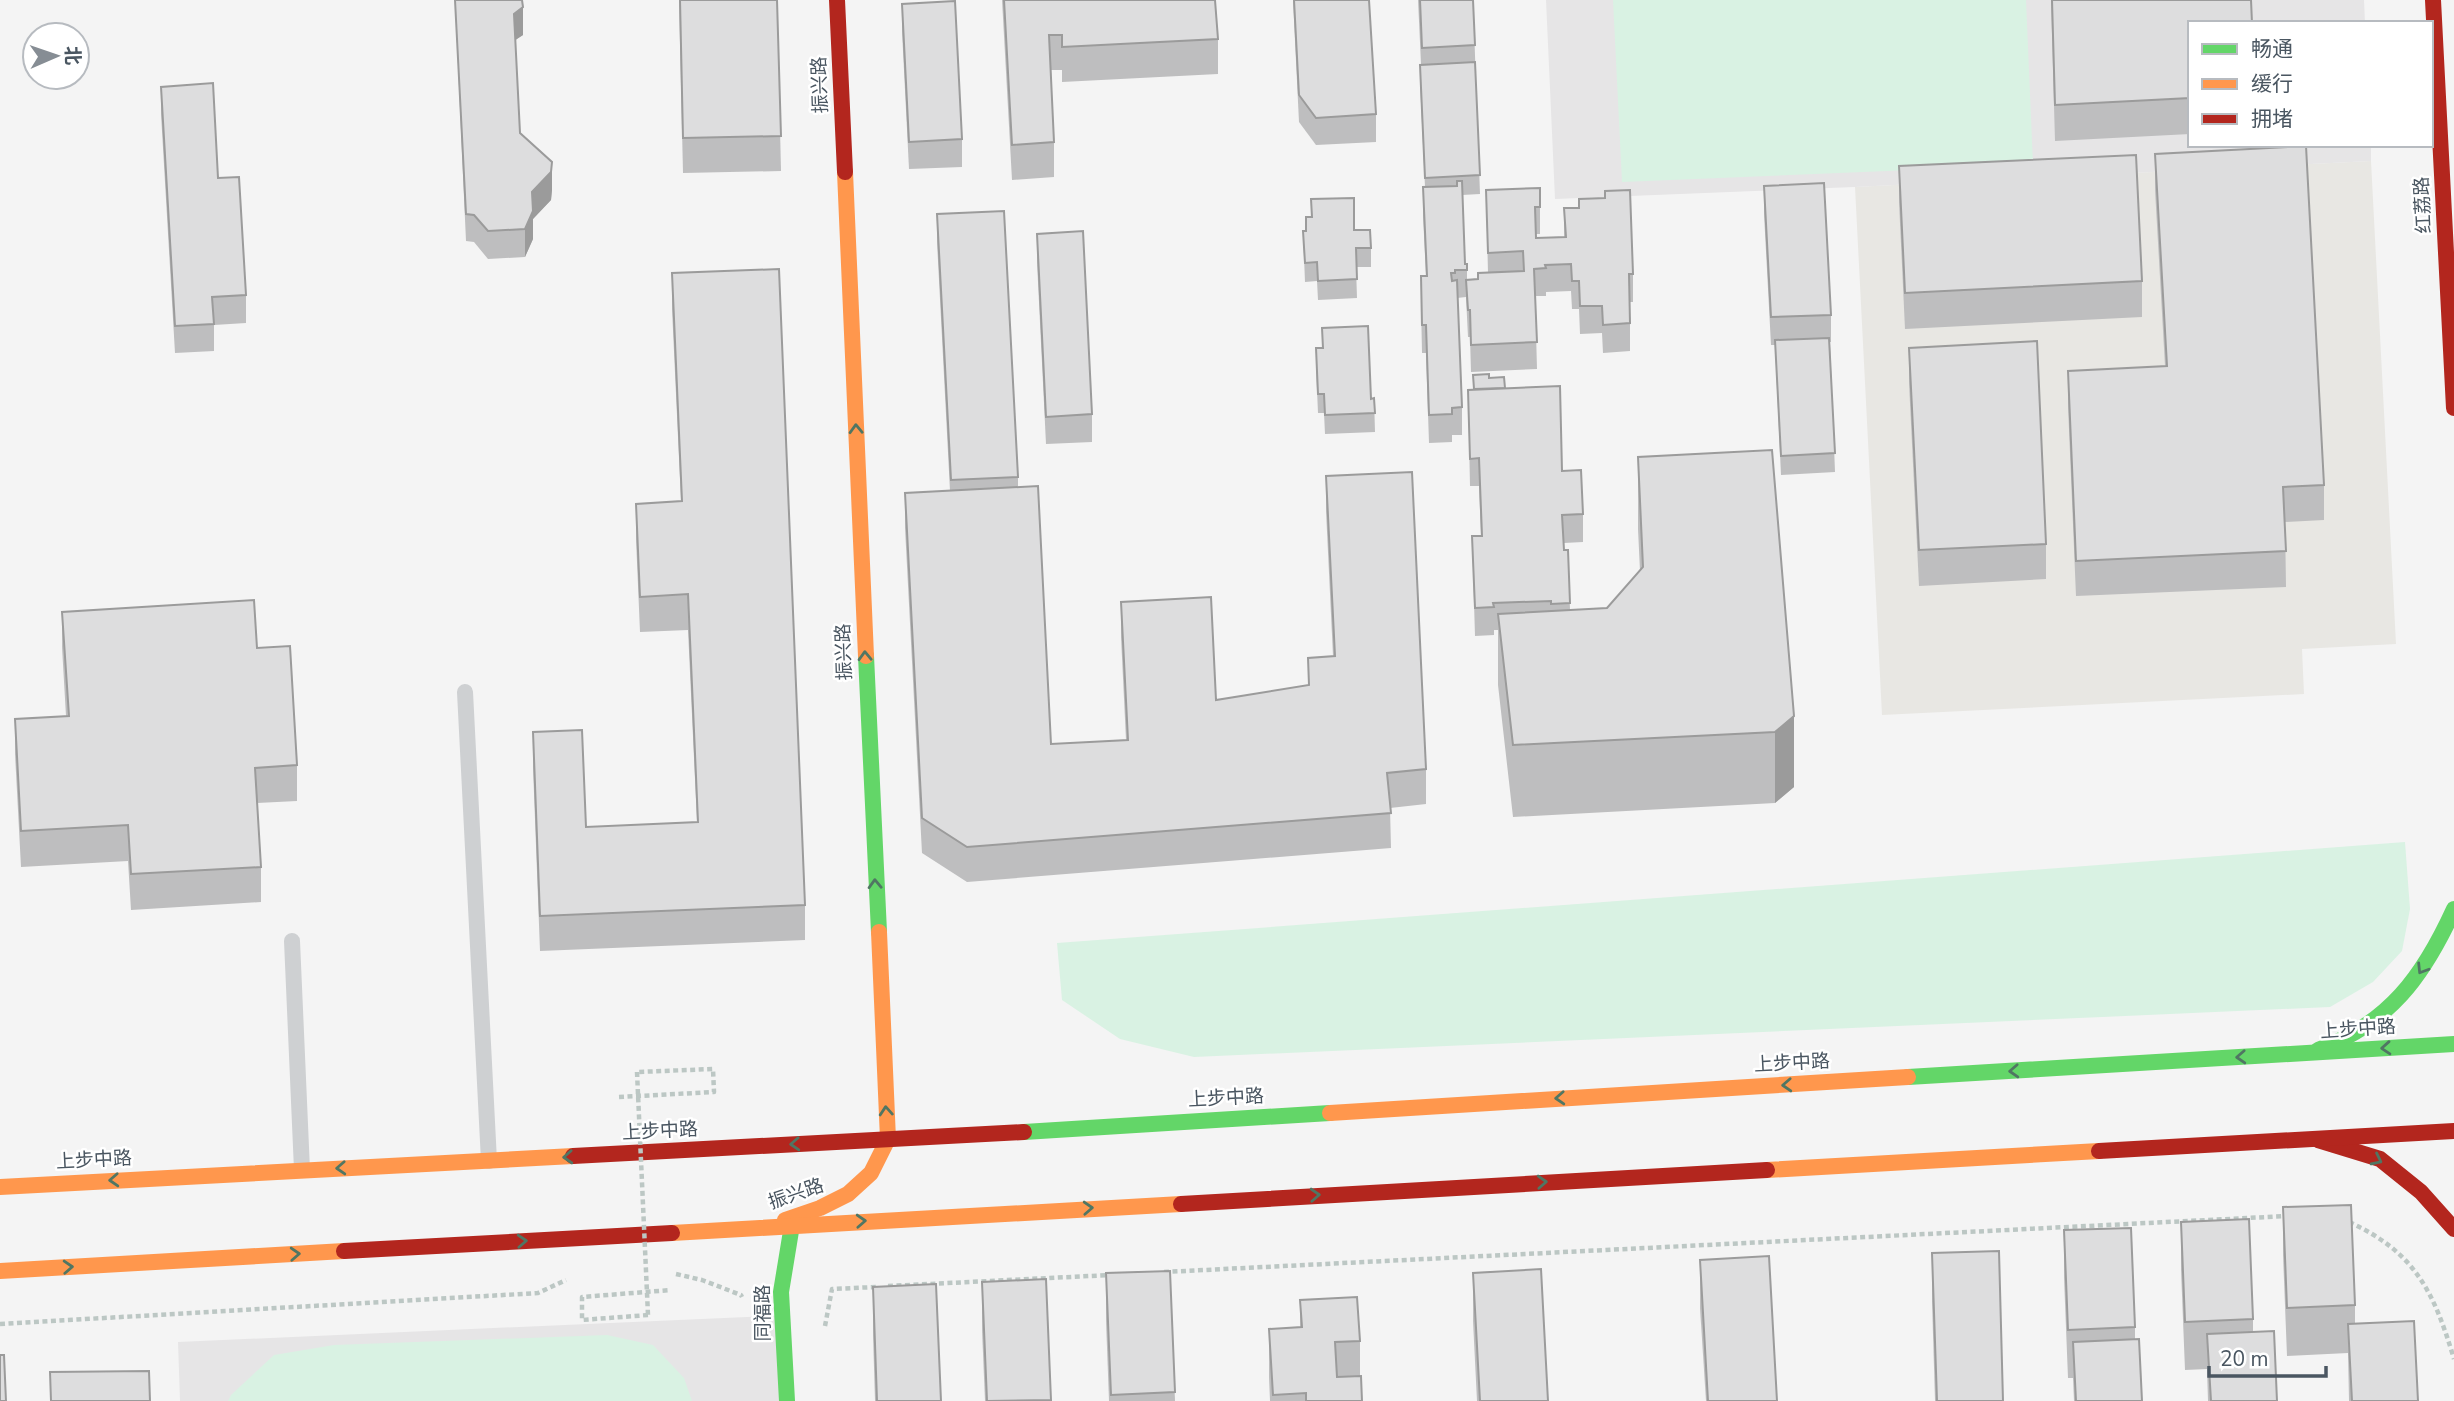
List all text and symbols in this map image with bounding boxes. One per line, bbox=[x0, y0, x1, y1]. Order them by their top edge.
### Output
north arrow bbox=[21, 21, 91, 91]
legend bbox=[2188, 21, 2433, 147]
text: 畅通 bbox=[2251, 35, 2293, 63]
text: 北 bbox=[59, 45, 85, 65]
street label: 振兴路 bbox=[806, 56, 834, 114]
text: 缓行 bbox=[2251, 70, 2293, 98]
text: 拥堵 bbox=[2251, 105, 2293, 133]
street label: 红荔路 bbox=[2409, 176, 2437, 234]
one-way arrow bbox=[848, 423, 863, 434]
street label: 振兴路 bbox=[830, 623, 858, 681]
one-way arrow bbox=[858, 651, 873, 662]
one-way arrow bbox=[868, 878, 883, 889]
one-way arrow bbox=[2418, 961, 2431, 974]
street label: 上步中路 bbox=[2319, 1013, 2397, 1045]
one-way arrow bbox=[2380, 1040, 2391, 1055]
street label: 上步中路 bbox=[1753, 1048, 1831, 1078]
one-way arrow bbox=[2235, 1049, 2246, 1064]
one-way arrow bbox=[2008, 1063, 2019, 1078]
one-way arrow bbox=[1781, 1077, 1792, 1092]
street label: 上步中路 bbox=[1187, 1083, 1265, 1113]
one-way arrow bbox=[1554, 1091, 1565, 1106]
one-way arrow bbox=[879, 1105, 894, 1116]
street label: 上步中路 bbox=[621, 1116, 699, 1146]
one-way arrow bbox=[790, 1137, 801, 1152]
street label: 上步中路 bbox=[55, 1145, 133, 1175]
one-way arrow bbox=[562, 1149, 573, 1164]
one-way arrow bbox=[2370, 1152, 2382, 1166]
one-way arrow bbox=[335, 1161, 346, 1176]
street label: 振兴路 bbox=[765, 1172, 827, 1216]
one-way arrow bbox=[108, 1173, 119, 1188]
one-way arrow bbox=[1537, 1175, 1548, 1190]
one-way arrow bbox=[1310, 1188, 1321, 1203]
one-way arrow bbox=[1083, 1201, 1094, 1216]
one-way arrow bbox=[855, 1214, 866, 1229]
one-way arrow bbox=[517, 1234, 528, 1249]
one-way arrow bbox=[290, 1247, 301, 1262]
one-way arrow bbox=[63, 1260, 74, 1275]
street label: 同福路 bbox=[750, 1284, 776, 1342]
scale bar bbox=[2209, 1334, 2326, 1378]
text: 20 m bbox=[2220, 1345, 2269, 1373]

